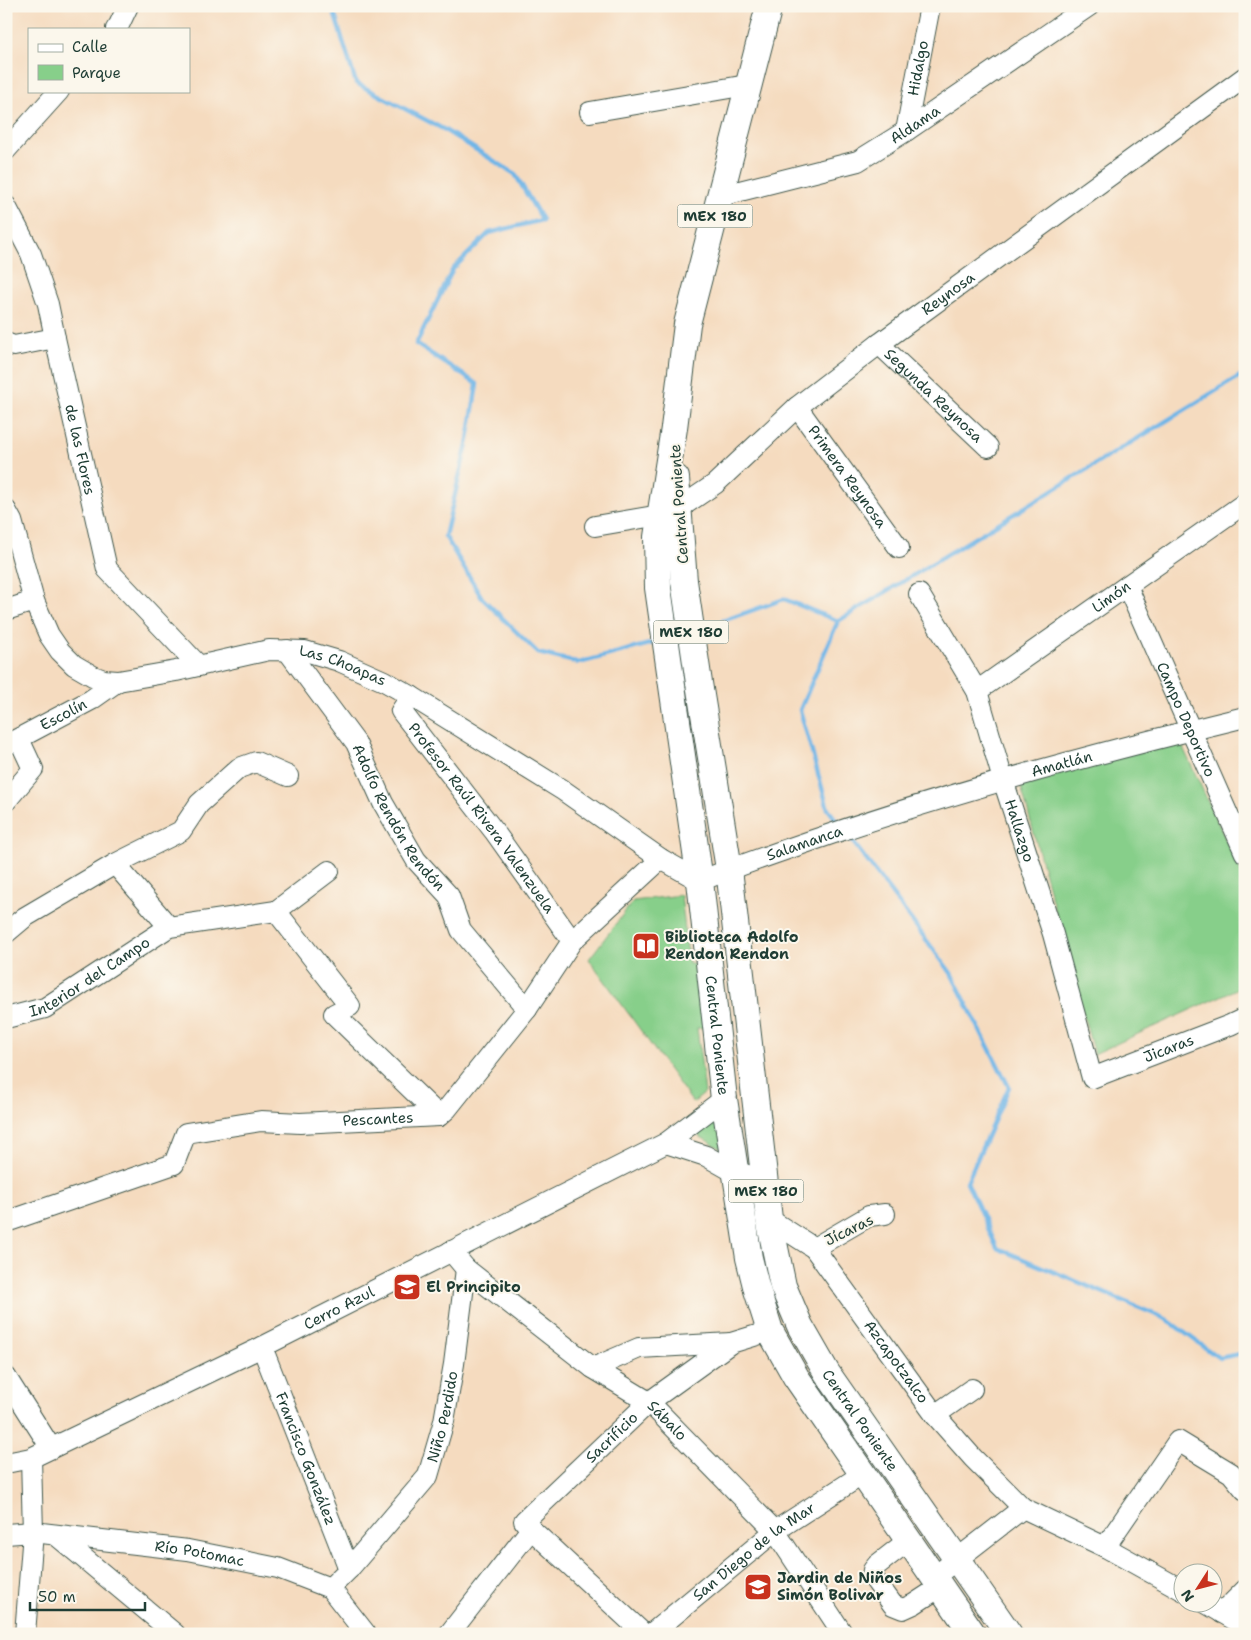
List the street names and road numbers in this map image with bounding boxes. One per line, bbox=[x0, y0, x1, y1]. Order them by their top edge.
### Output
street label: Hidalgo bbox=[903, 39, 933, 98]
street label: Aldama bbox=[886, 100, 945, 149]
road number: MEX 180 bbox=[678, 205, 752, 228]
street label: Reynosa bbox=[917, 267, 979, 320]
street label: Segunda Reynosa bbox=[880, 344, 988, 447]
street label: de las Flores bbox=[60, 402, 100, 497]
street label: Primera Reynosa bbox=[803, 421, 892, 533]
street label: Central Poniente bbox=[665, 443, 693, 565]
street label: Limón bbox=[1088, 576, 1135, 617]
road number: MEX 180 bbox=[654, 620, 728, 644]
street label: Las Choapas bbox=[299, 641, 389, 691]
street label: Campo Deportivo bbox=[1152, 659, 1220, 780]
street label: Escolín bbox=[37, 694, 90, 735]
street label: Profesor Raúl Rivera Valenzuela bbox=[404, 719, 560, 918]
street label: Adolfo Rendón Rendón bbox=[348, 741, 449, 895]
street label: Amatlán bbox=[1029, 746, 1094, 782]
street label: Hallazgo bbox=[1000, 797, 1039, 865]
street label: Salamanca bbox=[764, 821, 846, 865]
street label: Interior del Campo bbox=[27, 932, 154, 1022]
street label: Central Poniente bbox=[700, 975, 734, 1096]
street label: Jicaras bbox=[1141, 1030, 1197, 1067]
street label: Pescantes bbox=[342, 1107, 414, 1131]
road number: MEX 180 bbox=[728, 1180, 804, 1202]
street label: Jícaras bbox=[821, 1210, 877, 1250]
street label: Cerro Azul bbox=[300, 1282, 378, 1334]
street label: Azcapotzalco bbox=[860, 1316, 933, 1407]
street label: Central Poniente bbox=[817, 1365, 903, 1475]
street label: Niño Perdido bbox=[422, 1369, 463, 1465]
street label: Francisco González bbox=[271, 1389, 341, 1528]
street label: Sábalo bbox=[643, 1396, 691, 1445]
street label: Sacrificio bbox=[581, 1408, 642, 1467]
street label: San Diego de la Mar bbox=[688, 1498, 819, 1605]
street label: Río Potomac bbox=[154, 1536, 246, 1571]

